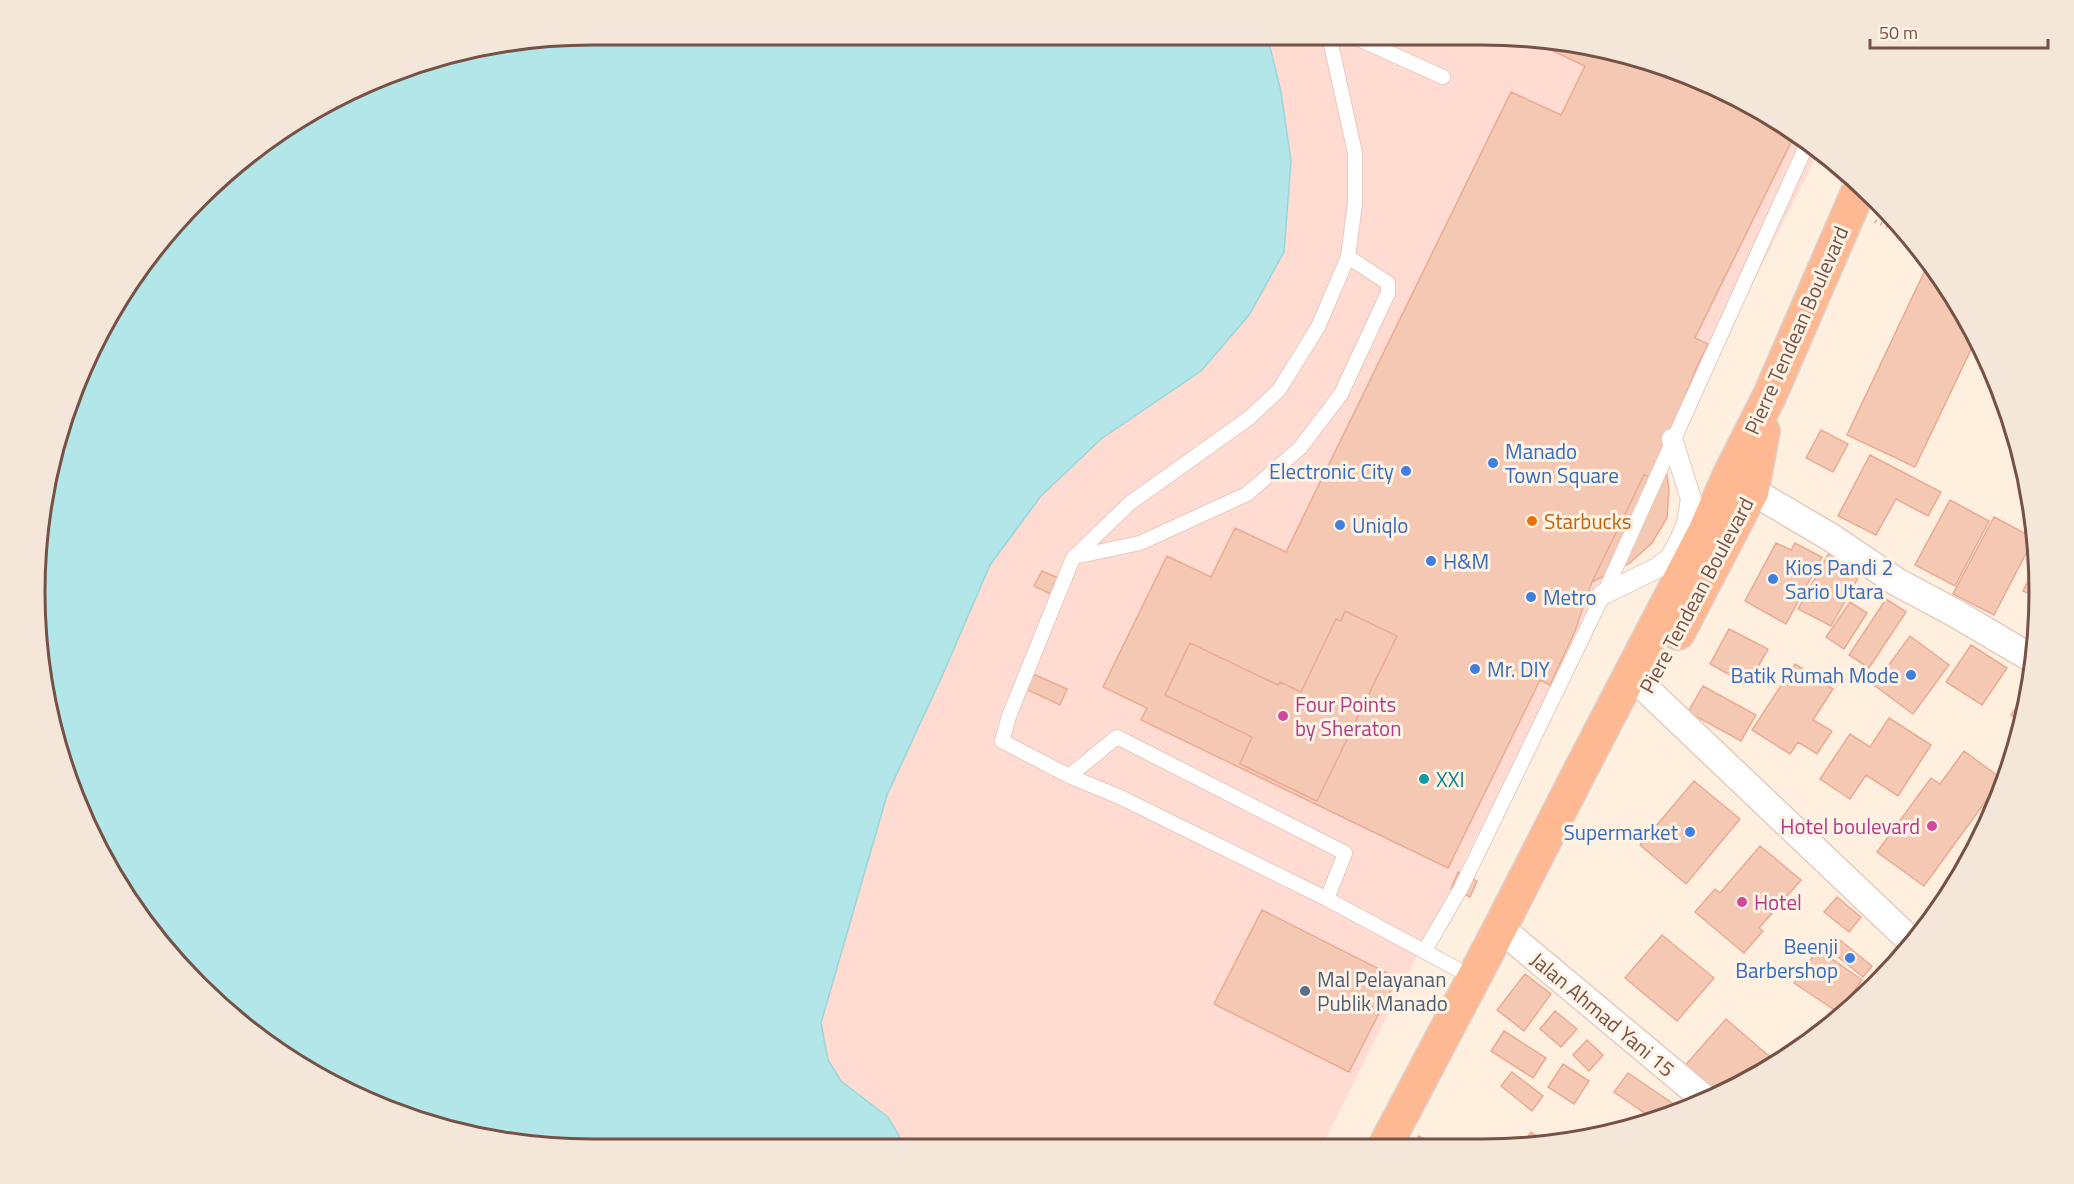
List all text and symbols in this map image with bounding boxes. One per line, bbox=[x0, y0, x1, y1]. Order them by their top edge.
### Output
scale bar bbox=[1870, 12, 2048, 50]
text: 50 m bbox=[1879, 19, 1918, 46]
street label: Pierre Tendean Boulevard bbox=[1736, 221, 1856, 439]
place label: Manado Town Square bbox=[1505, 435, 1619, 491]
place label: Electronic City bbox=[1269, 455, 1394, 487]
marker: Manado Town Square bbox=[1486, 456, 1500, 470]
marker: Electronic City bbox=[1399, 464, 1413, 478]
street label: Piere Tendean Boulevard bbox=[1631, 491, 1761, 699]
place label: Starbucks bbox=[1544, 505, 1632, 537]
place label: Uniqlo bbox=[1352, 509, 1408, 541]
marker: Starbucks bbox=[1525, 514, 1539, 528]
marker: Uniqlo bbox=[1333, 518, 1347, 532]
place label: H&M bbox=[1443, 545, 1489, 577]
place label: Kios Pandi 2 Sario Utara bbox=[1785, 551, 1893, 607]
marker: H&M bbox=[1424, 554, 1438, 568]
marker: Kios Pandi 2 Sario Utara bbox=[1766, 572, 1780, 586]
place label: Metro bbox=[1543, 581, 1597, 613]
marker: Metro bbox=[1524, 590, 1538, 604]
place label: Mr. DIY bbox=[1487, 653, 1551, 685]
place label: Batik Rumah Mode bbox=[1731, 659, 1899, 691]
marker: Mr. DIY bbox=[1468, 662, 1482, 676]
marker: Batik Rumah Mode bbox=[1904, 668, 1918, 682]
place label: Four Points by Sheraton bbox=[1295, 688, 1401, 744]
marker: Four Points by Sheraton bbox=[1276, 709, 1290, 723]
place label: XXI bbox=[1436, 763, 1465, 795]
marker: XXI bbox=[1417, 772, 1431, 786]
place label: Hotel boulevard bbox=[1780, 810, 1920, 842]
place label: Supermarket bbox=[1563, 816, 1679, 848]
marker: Hotel boulevard bbox=[1925, 819, 1939, 833]
marker: Supermarket bbox=[1683, 825, 1697, 839]
place label: Hotel bbox=[1754, 886, 1802, 918]
marker: Hotel bbox=[1735, 895, 1749, 909]
place label: Beenji Barbershop bbox=[1735, 930, 1838, 986]
street label: Jalan Ahmad Yani 15 bbox=[1524, 944, 1682, 1084]
marker: Beenji Barbershop bbox=[1843, 951, 1857, 965]
place label: Mal Pelayanan Publik Manado bbox=[1317, 963, 1448, 1019]
marker: Mal Pelayanan Publik Manado bbox=[1298, 984, 1312, 998]

